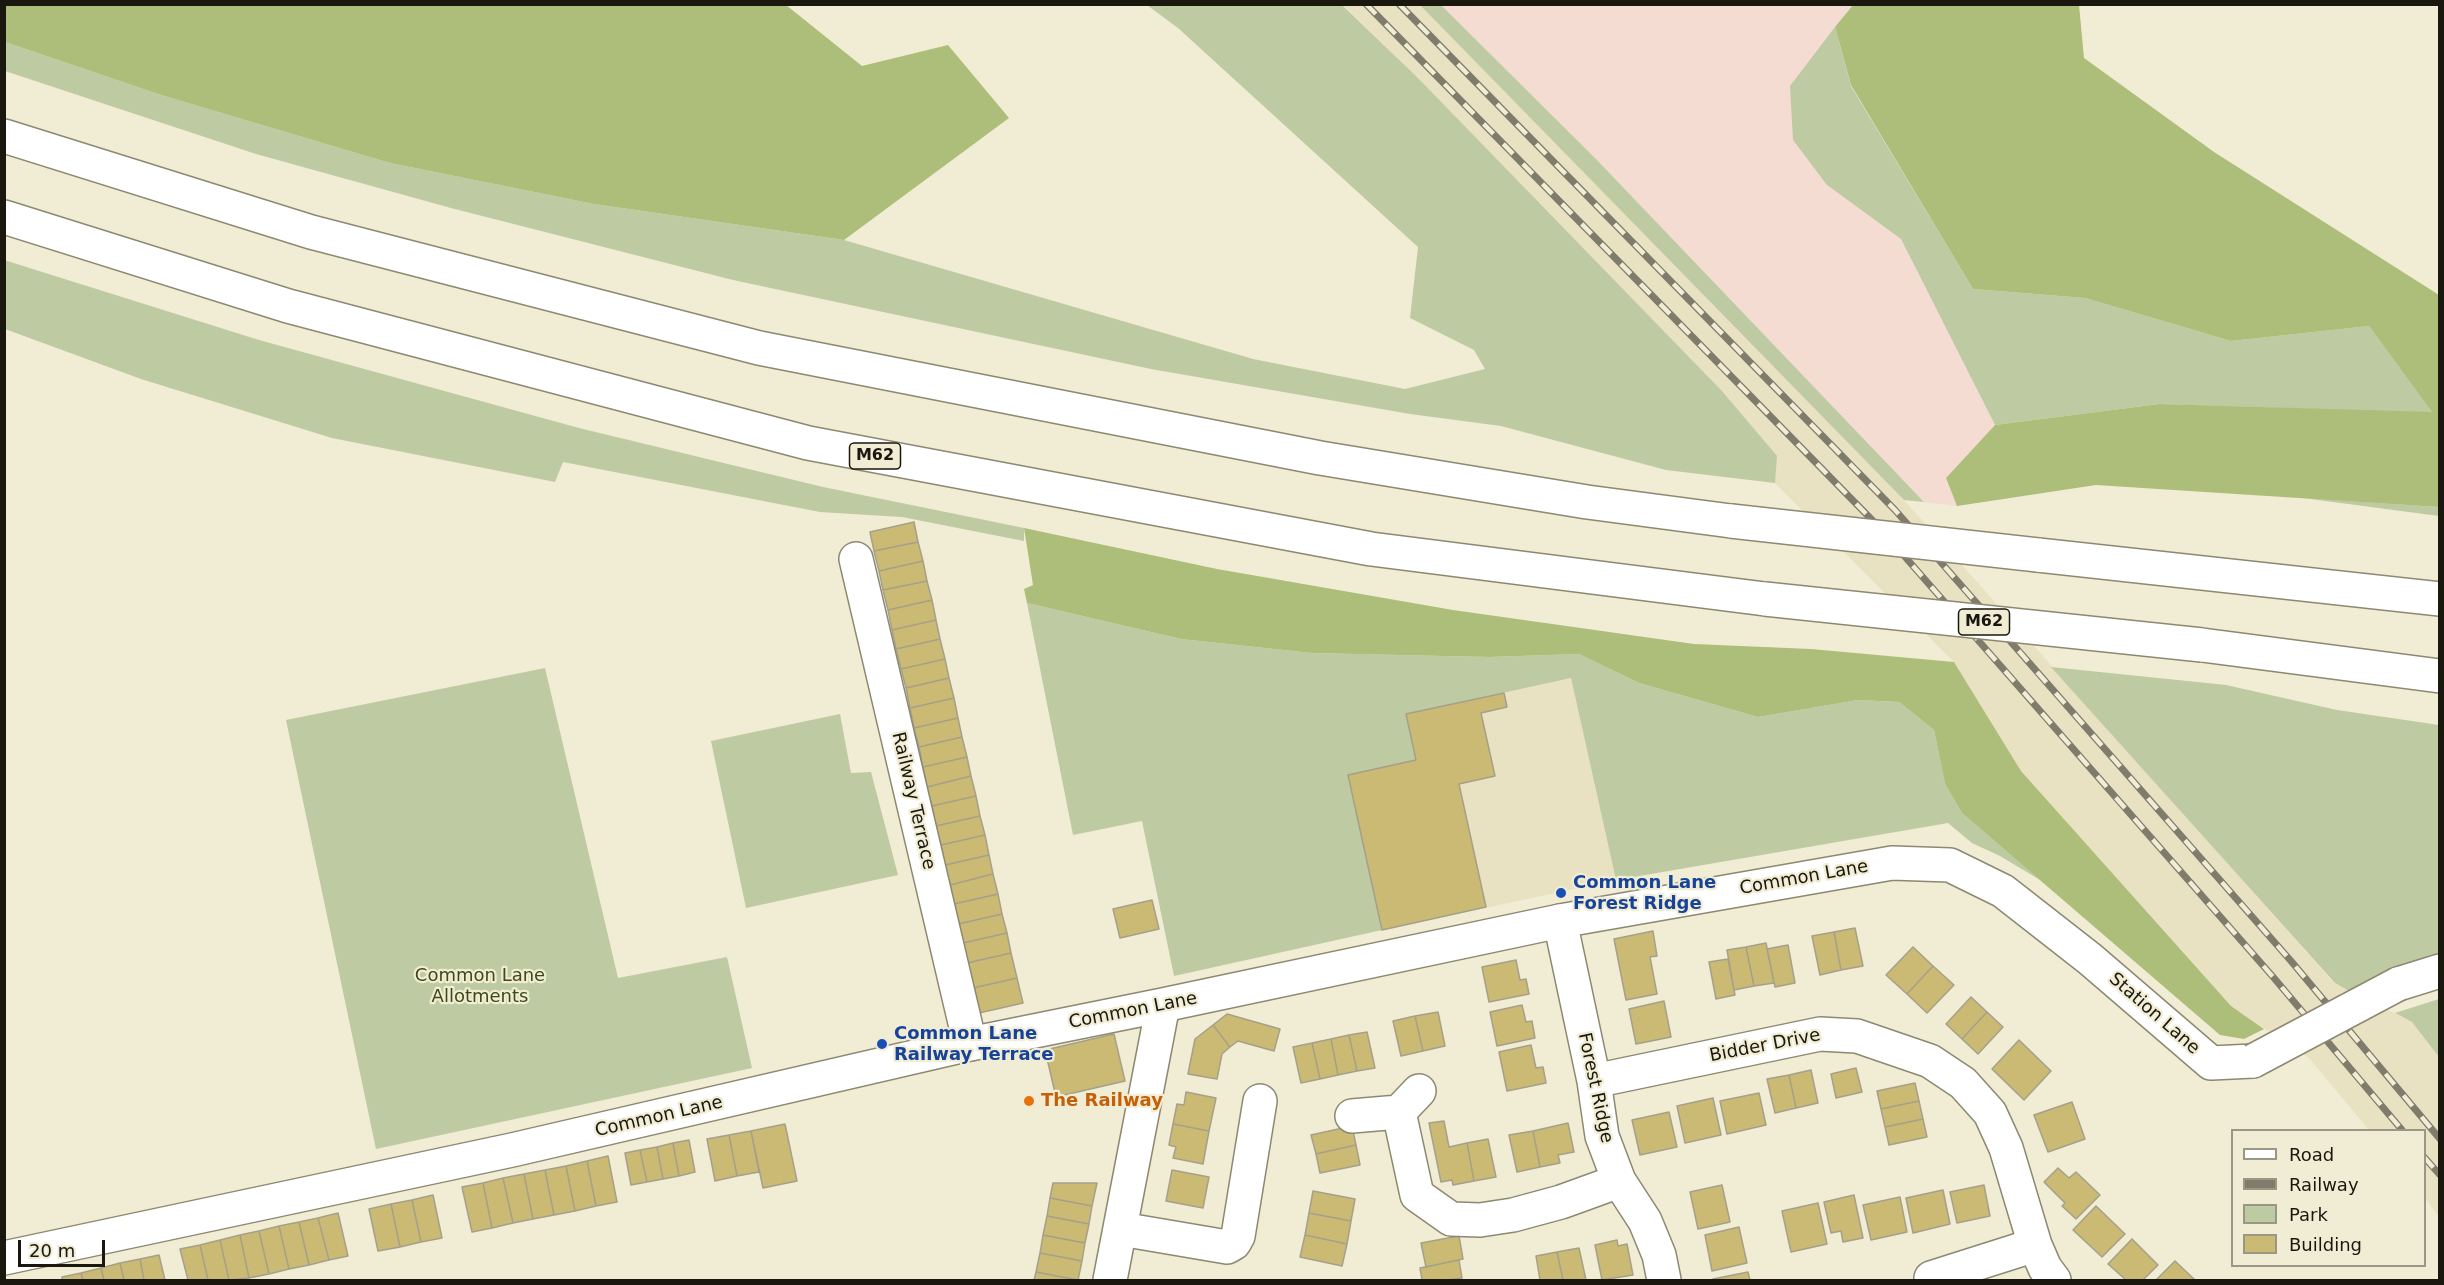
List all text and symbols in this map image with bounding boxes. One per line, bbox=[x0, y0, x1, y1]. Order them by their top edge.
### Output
road number: M62 bbox=[850, 443, 900, 469]
road number: M62 bbox=[1958, 609, 2010, 635]
street label: Railway Terrace bbox=[887, 730, 939, 872]
street label: Common Lane bbox=[1738, 856, 1870, 900]
place label: Common Lane Forest Ridge bbox=[1573, 872, 1716, 914]
marker: Common Lane Forest Ridge bbox=[1554, 886, 1568, 900]
park label: Common Lane Allotments bbox=[415, 965, 545, 1008]
street label: Station Lane bbox=[2104, 969, 2204, 1059]
street label: Common Lane bbox=[1067, 988, 1199, 1034]
place label: Common Lane Railway Terrace bbox=[894, 1023, 1053, 1066]
street label: Bidder Drive bbox=[1708, 1025, 1822, 1067]
street label: Forest Ridge bbox=[1573, 1031, 1617, 1145]
marker: Common Lane Railway Terrace bbox=[875, 1037, 889, 1051]
place label: The Railway bbox=[1041, 1090, 1163, 1112]
street label: Common Lane bbox=[593, 1092, 725, 1142]
marker: The Railway bbox=[1022, 1094, 1036, 1108]
legend bbox=[2231, 1129, 2426, 1267]
text: Road bbox=[2289, 1144, 2334, 1165]
text: Railway bbox=[2289, 1174, 2359, 1195]
text: Park bbox=[2289, 1204, 2328, 1225]
scale bar bbox=[21, 1228, 108, 1266]
text: Building bbox=[2289, 1234, 2362, 1255]
text: 20 m bbox=[29, 1240, 75, 1261]

